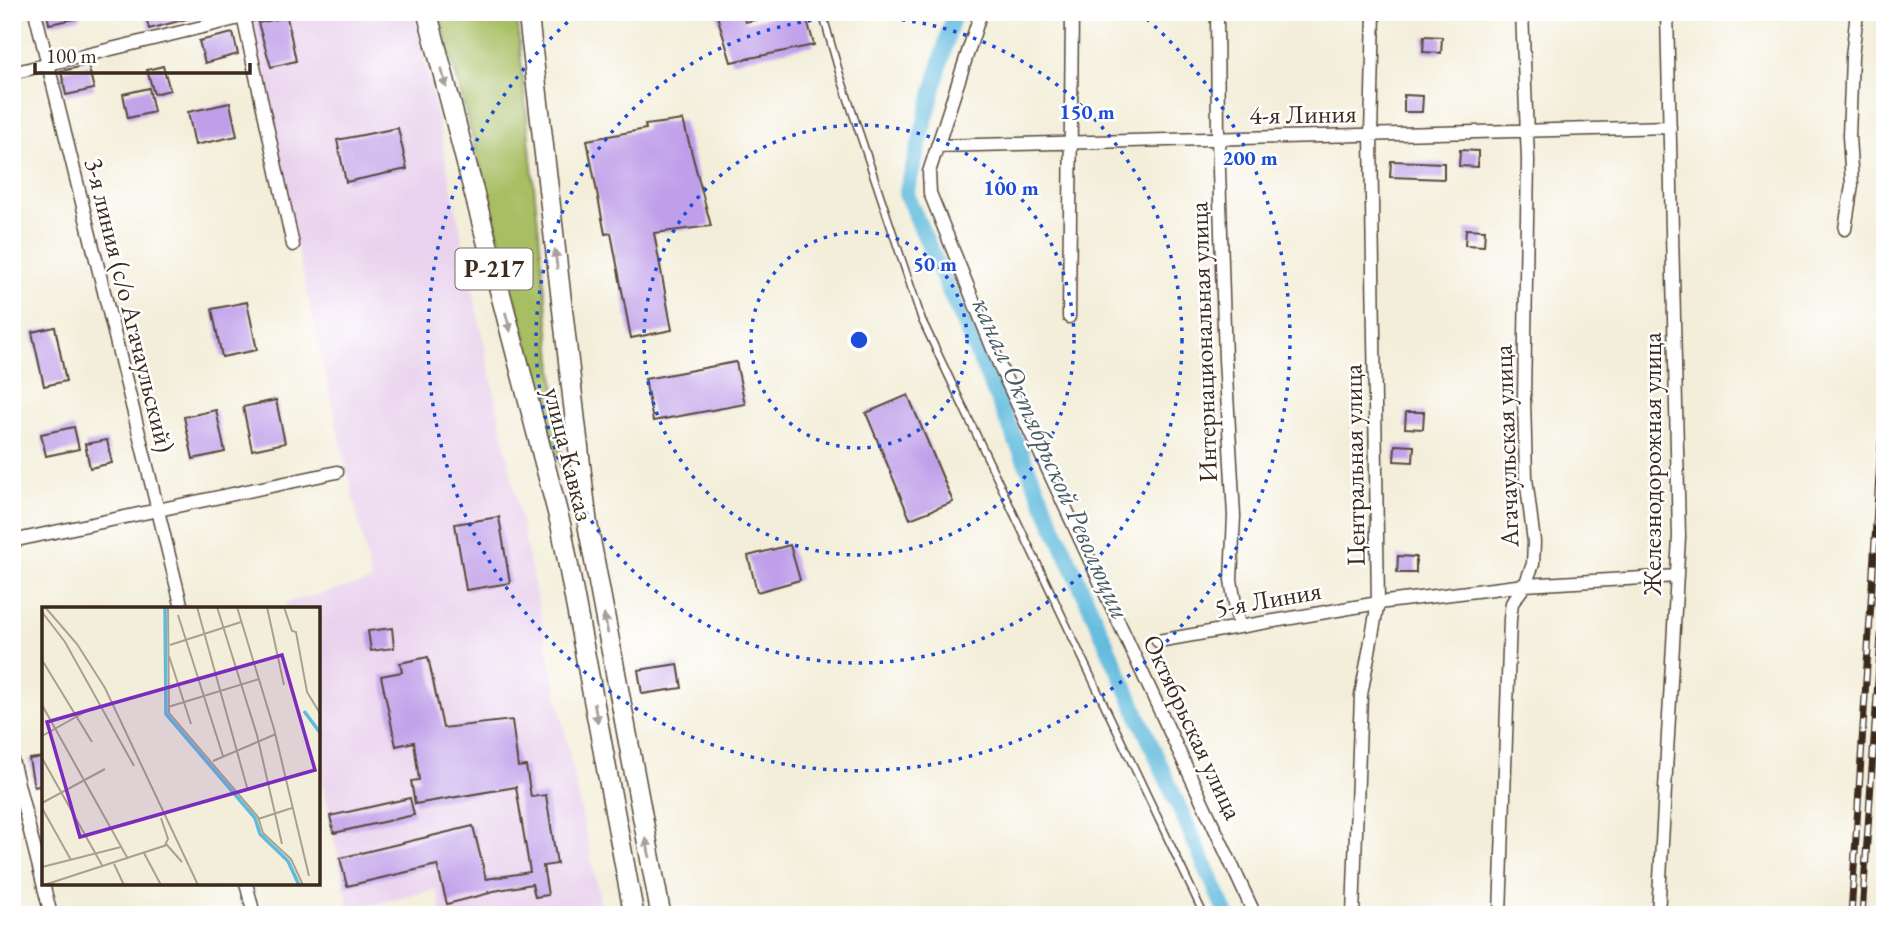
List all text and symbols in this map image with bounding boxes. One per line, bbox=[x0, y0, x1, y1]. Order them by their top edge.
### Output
scale bar bbox=[35, 32, 250, 76]
text: 100 m bbox=[46, 42, 97, 69]
one-way arrow bbox=[440, 68, 450, 89]
street label: 4-я Линия bbox=[1249, 96, 1357, 132]
text: 150 m bbox=[1059, 98, 1115, 125]
text: 200 m bbox=[1222, 144, 1278, 171]
street label: 3-я линия (с/о Агачаульский) bbox=[77, 154, 183, 456]
text: 100 m bbox=[983, 174, 1039, 201]
street label: Интернациональная улица bbox=[1181, 201, 1225, 483]
one-way arrow bbox=[551, 247, 562, 269]
road number: Р-217 bbox=[456, 248, 532, 290]
text: 50 m bbox=[913, 250, 957, 277]
water label: канал Октябрьской Революции bbox=[965, 291, 1139, 625]
one-way arrow bbox=[503, 311, 514, 333]
centre of rings bbox=[847, 328, 871, 352]
street label: Железнодорожная улица bbox=[1635, 332, 1669, 597]
street label: Агачаульская улица bbox=[1485, 343, 1527, 549]
street label: Центральная улица bbox=[1335, 363, 1373, 566]
street label: улица Кавказ bbox=[536, 384, 602, 524]
street label: 5-я Линия bbox=[1212, 573, 1324, 625]
inset map bbox=[42, 607, 320, 885]
one-way arrow bbox=[600, 613, 611, 635]
street label: Октябрьская улица bbox=[1135, 629, 1251, 826]
one-way arrow bbox=[591, 702, 602, 724]
one-way arrow bbox=[643, 837, 654, 859]

